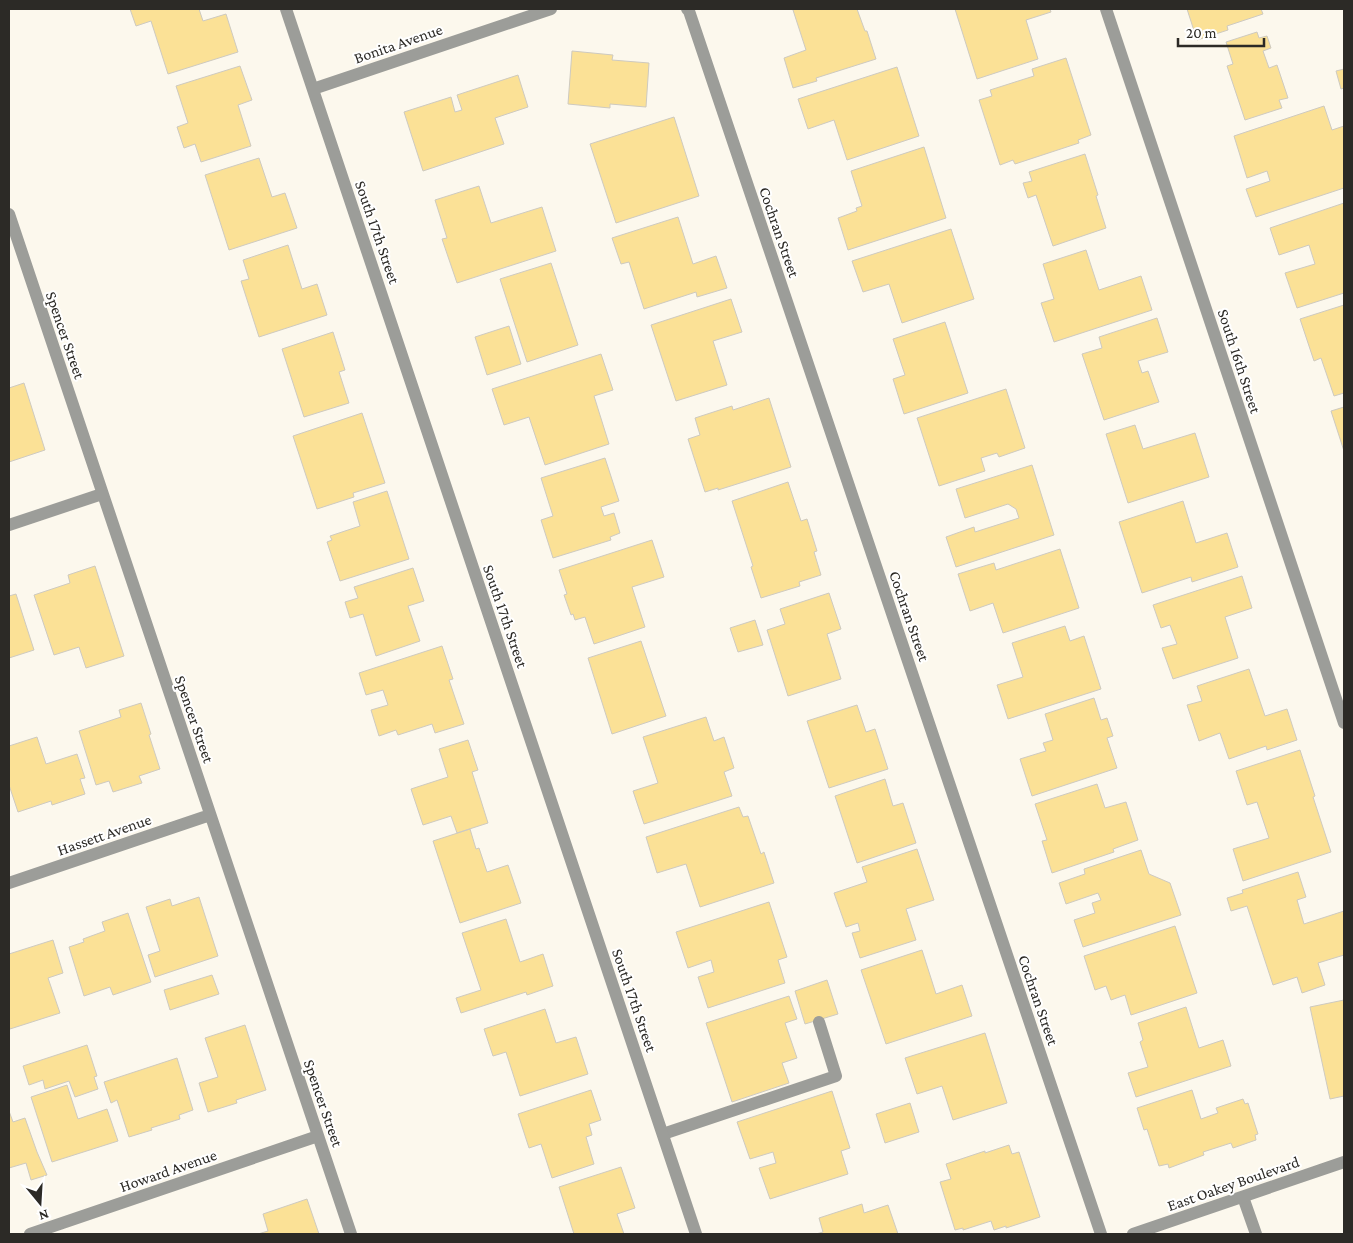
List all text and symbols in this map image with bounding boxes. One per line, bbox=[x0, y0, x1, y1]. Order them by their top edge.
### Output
scale bar bbox=[1178, 15, 1264, 47]
street label: Bonita Avenue bbox=[352, 20, 445, 67]
text: 20 m bbox=[1186, 25, 1217, 41]
street label: South 17th Street bbox=[352, 178, 403, 287]
street label: Cochran Street bbox=[756, 185, 803, 280]
street label: Spencer Street bbox=[42, 289, 89, 382]
street label: South 16th Street bbox=[1215, 307, 1265, 416]
street label: South 17th Street bbox=[480, 562, 531, 671]
street label: Cochran Street bbox=[886, 569, 933, 664]
street label: Spencer Street bbox=[171, 673, 218, 766]
street label: Hassett Avenue bbox=[55, 810, 153, 858]
street label: South 17th Street bbox=[609, 946, 660, 1055]
street label: Cochran Street bbox=[1015, 953, 1062, 1048]
street label: Spencer Street bbox=[300, 1057, 347, 1150]
street label: Howard Avenue bbox=[117, 1146, 219, 1195]
street label: East Oakey Boulevard bbox=[1165, 1153, 1302, 1215]
north arrow bbox=[15, 1178, 65, 1228]
text: N bbox=[37, 1206, 51, 1225]

